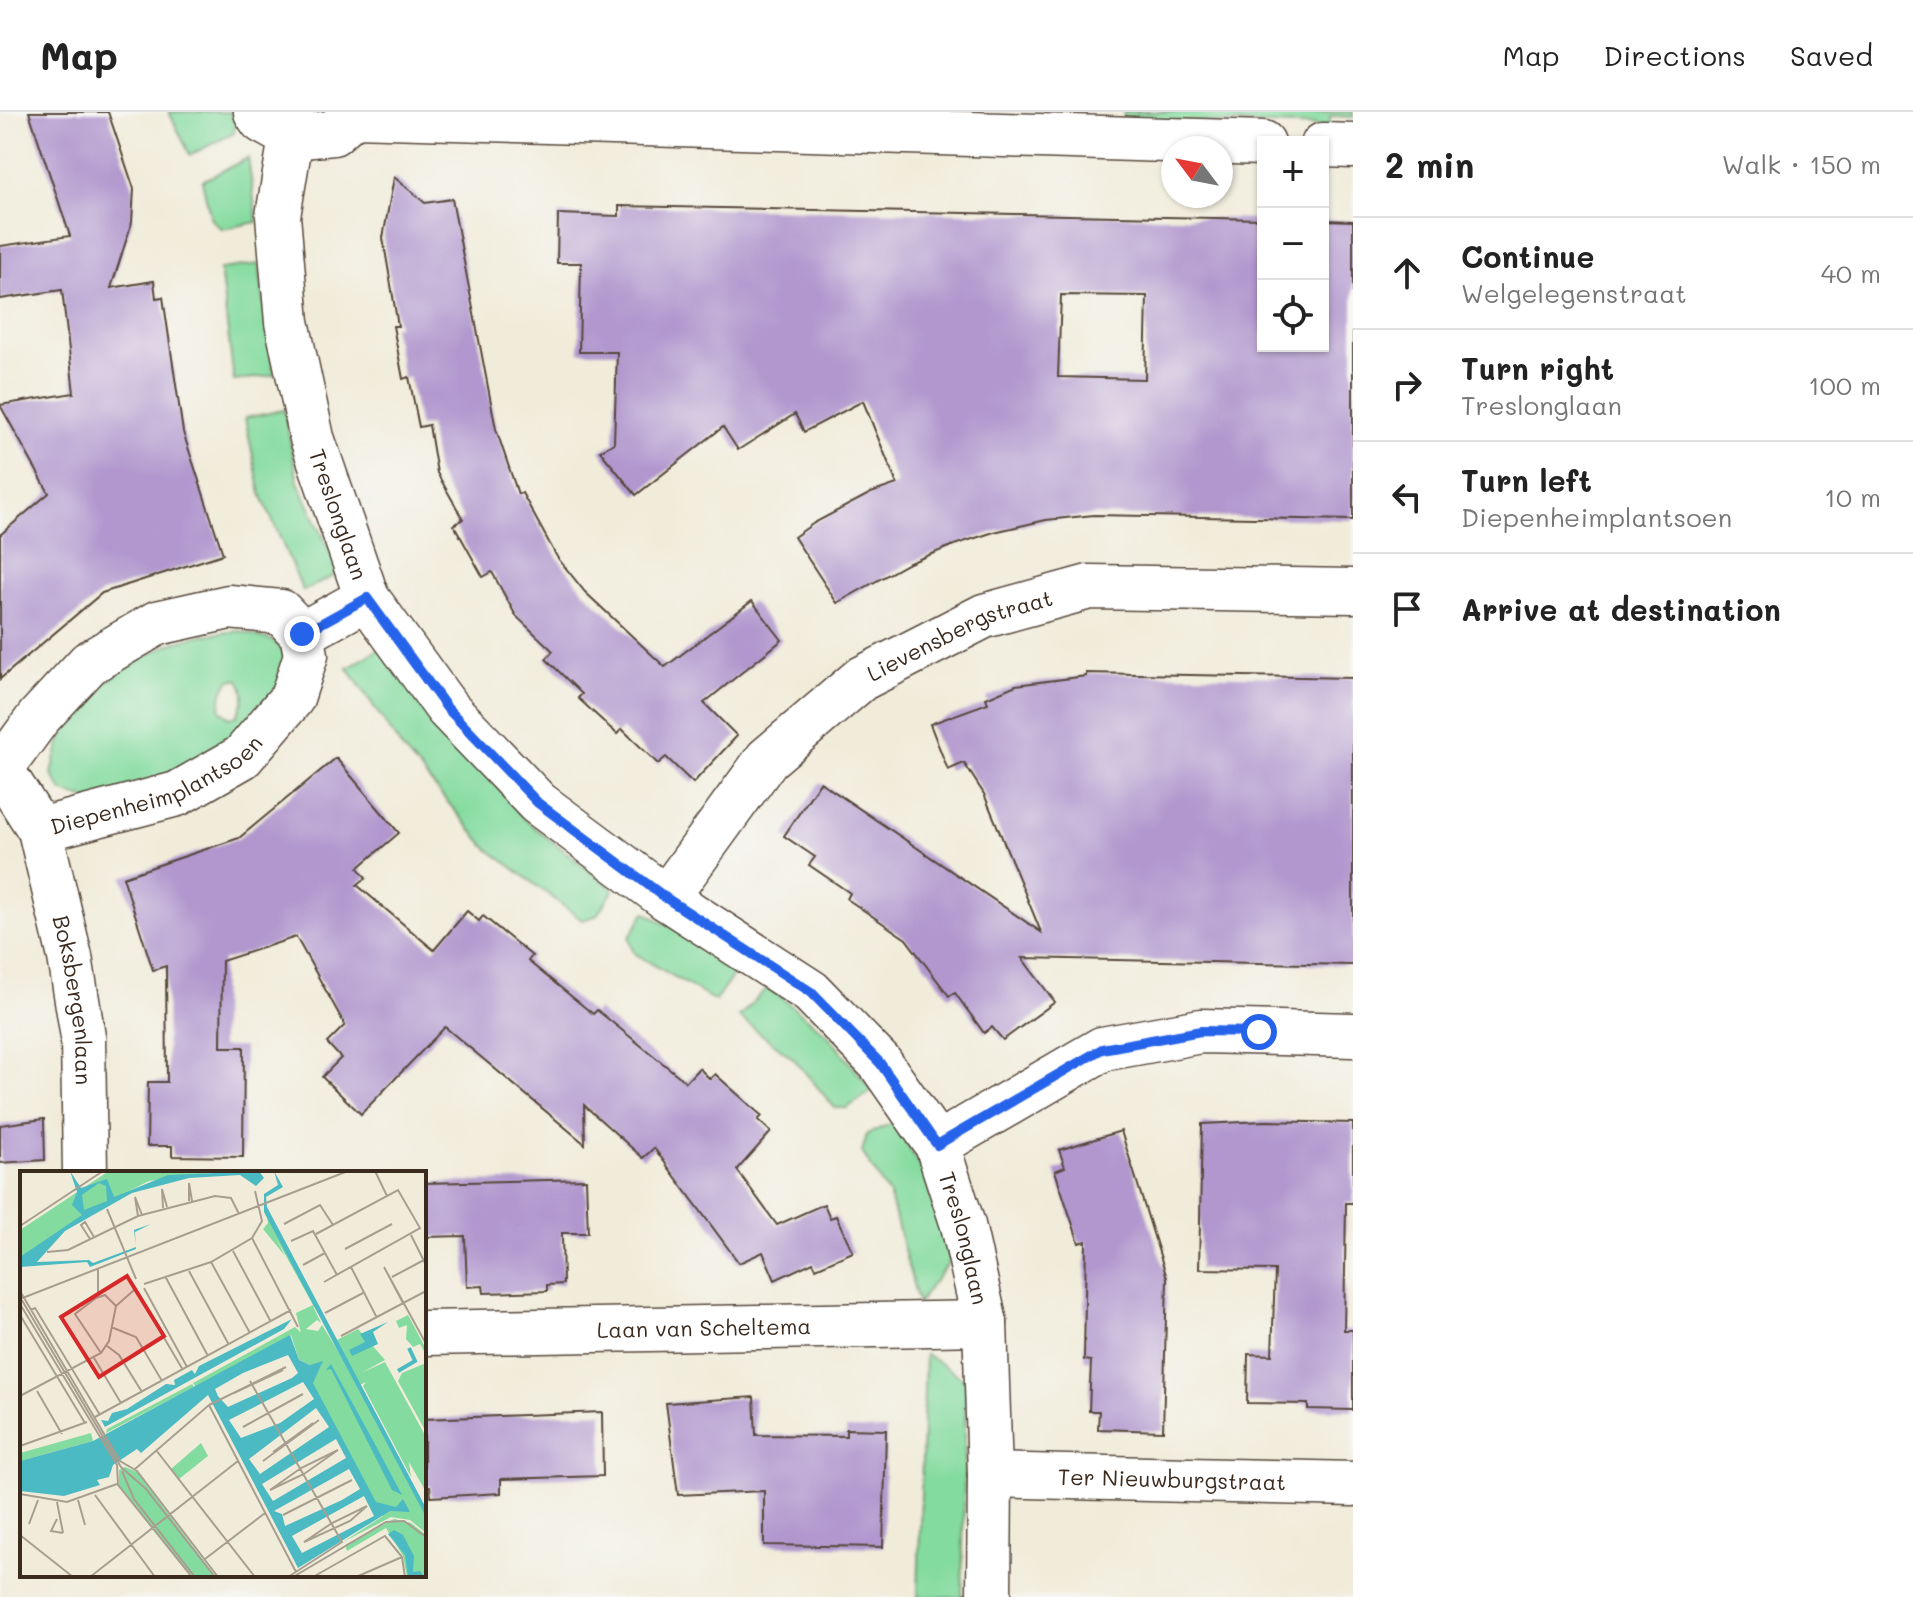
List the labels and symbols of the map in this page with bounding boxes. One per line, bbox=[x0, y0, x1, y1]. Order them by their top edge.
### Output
north arrow bbox=[1161, 136, 1233, 208]
street label: Treslonglaan bbox=[303, 445, 375, 584]
street label: Lievensbergstraat bbox=[862, 583, 1056, 688]
route end bbox=[284, 616, 320, 652]
street label: Diepenheimplantsoen bbox=[47, 729, 268, 841]
street label: Boksbergenlaan bbox=[47, 912, 99, 1085]
route start bbox=[1241, 1014, 1277, 1050]
street label: Treslonglaan bbox=[933, 1168, 995, 1307]
inset map bbox=[20, 1171, 426, 1577]
street label: Laan van Scheltema bbox=[597, 1311, 811, 1344]
street label: Ter Nieuwburgstraat bbox=[1058, 1462, 1286, 1496]

